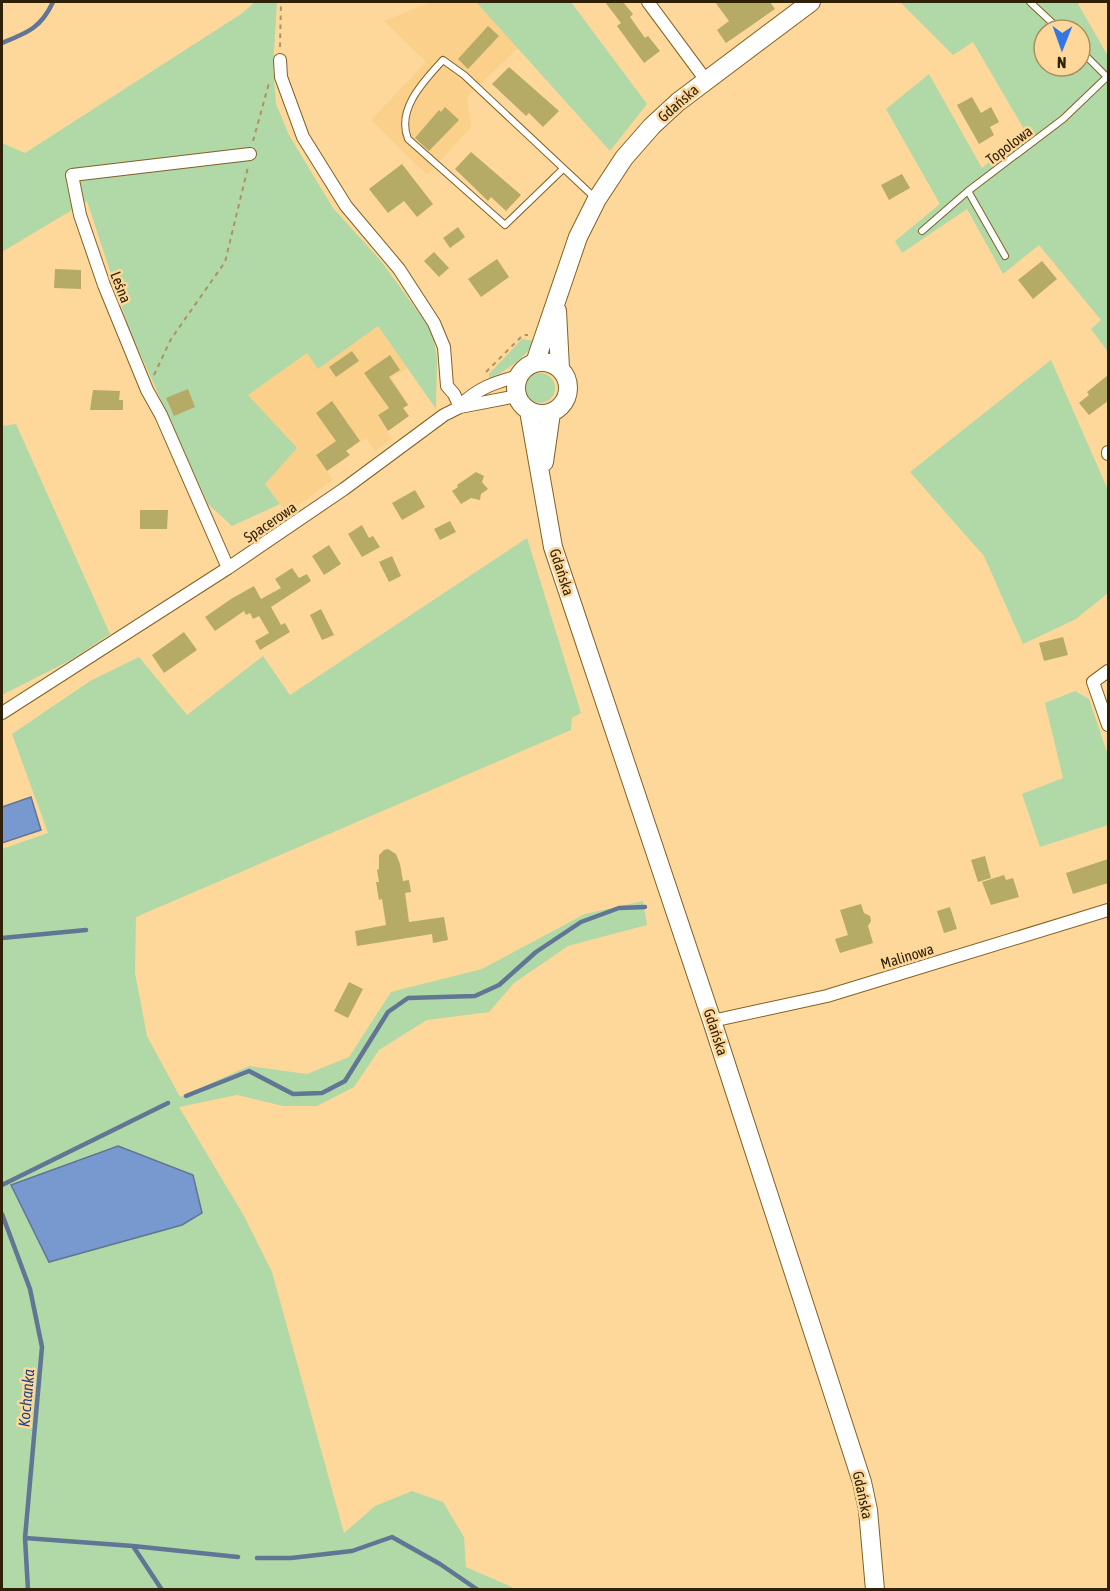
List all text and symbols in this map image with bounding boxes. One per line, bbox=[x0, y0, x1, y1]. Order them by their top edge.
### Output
north arrow bbox=[1032, 18, 1092, 78]
text: N bbox=[1057, 54, 1067, 72]
street label: Gdańska bbox=[654, 81, 702, 125]
street label: Topolowa bbox=[983, 122, 1035, 168]
street label: Leśna bbox=[107, 269, 135, 305]
street label: Spacerowa bbox=[240, 498, 300, 546]
street label: Gdańska bbox=[546, 546, 578, 598]
street label: Malinowa bbox=[879, 940, 936, 972]
street label: Gdańska bbox=[700, 1006, 732, 1058]
water label: Kochanka bbox=[15, 1368, 38, 1428]
street label: Gdańska bbox=[850, 1470, 876, 1520]

